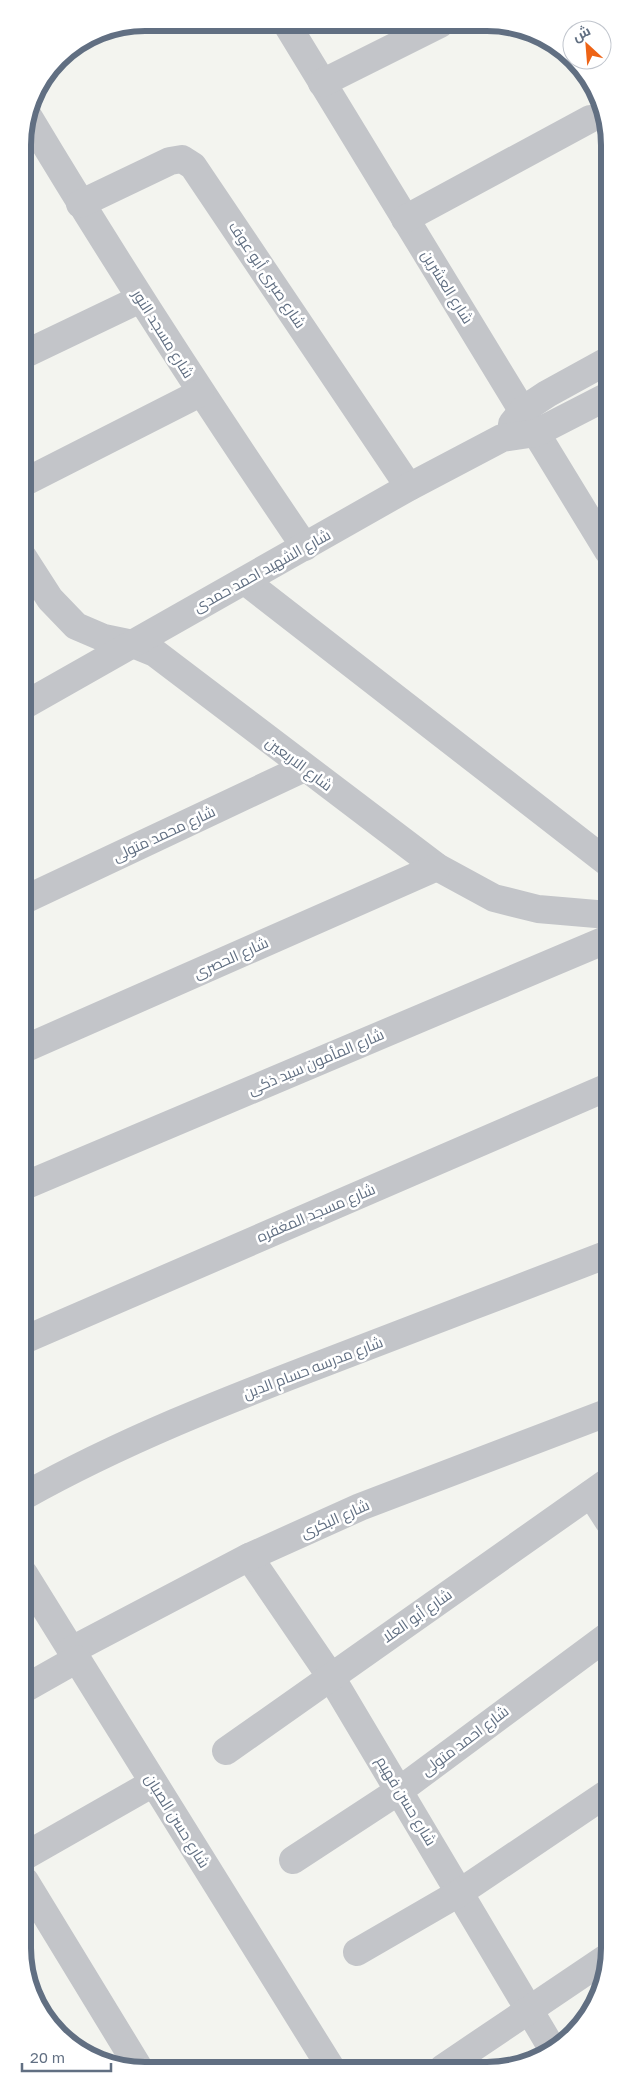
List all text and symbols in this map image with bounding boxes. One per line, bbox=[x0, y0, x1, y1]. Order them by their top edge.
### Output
north arrow bbox=[562, 20, 612, 70]
text: ش bbox=[569, 21, 593, 45]
street label: شارع صبرى أبو عوف bbox=[223, 218, 310, 333]
street label: شارع العشرين bbox=[416, 246, 478, 328]
street label: شارع مسجد النور bbox=[126, 285, 198, 383]
street label: شارع الشهيد احمد حمدى bbox=[190, 525, 335, 618]
street label: شارع الاربعين bbox=[261, 732, 337, 797]
street label: شارع محمد متولى bbox=[109, 801, 219, 868]
street label: شارع الحصرى bbox=[190, 933, 272, 984]
street label: شارع المأمون سيد ذكى bbox=[245, 1024, 388, 1101]
street label: شارع مسجد المغفره bbox=[254, 1179, 379, 1248]
street label: شارع مدرسه حسام الدين bbox=[240, 1332, 386, 1405]
street label: شارع البكرى bbox=[298, 1495, 373, 1544]
street label: شارع أبو العلا bbox=[378, 1585, 456, 1648]
street label: شارع احمد متولى bbox=[417, 1701, 514, 1781]
street label: شارع حسن فهيم bbox=[370, 1752, 441, 1850]
street label: شارع حسن الصبان bbox=[139, 1770, 214, 1873]
scale bar bbox=[22, 2040, 111, 2072]
text: 20 m bbox=[30, 2048, 65, 2066]

